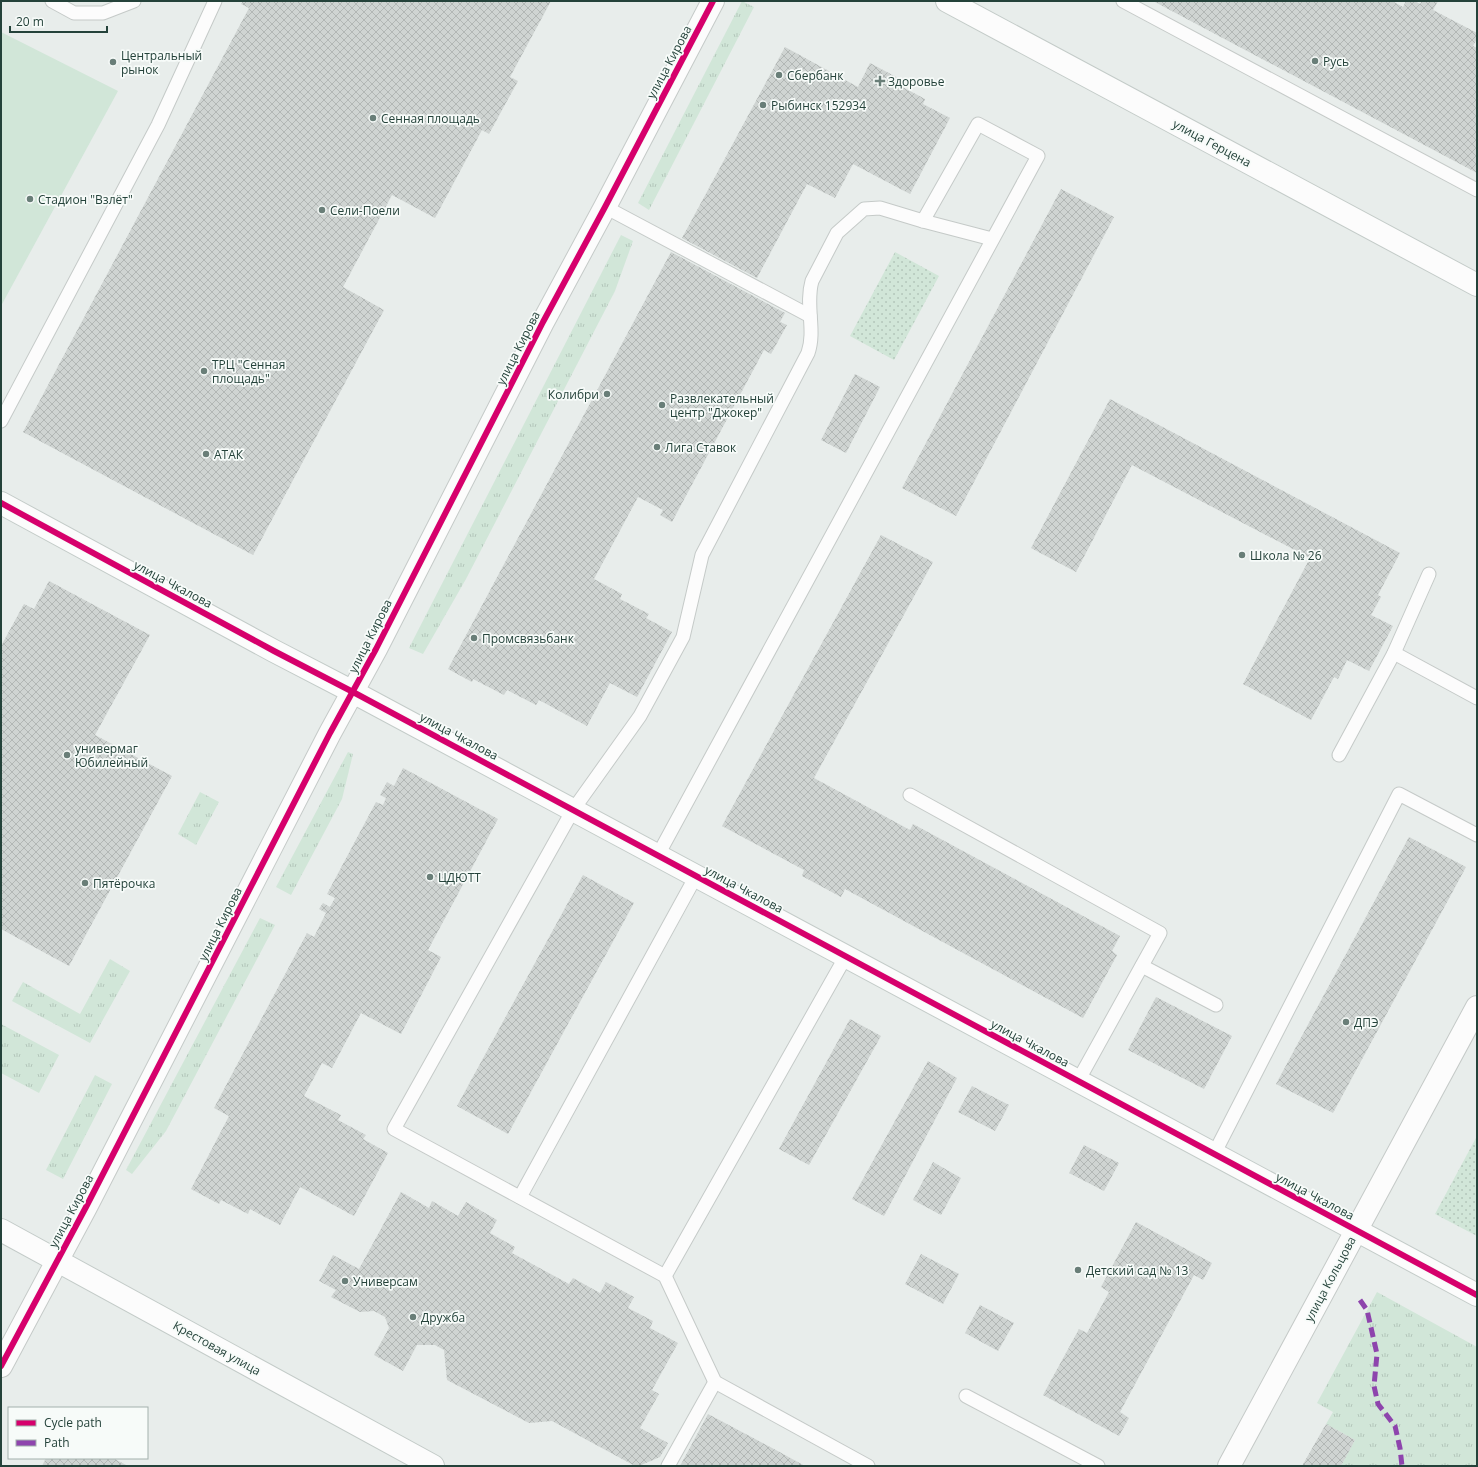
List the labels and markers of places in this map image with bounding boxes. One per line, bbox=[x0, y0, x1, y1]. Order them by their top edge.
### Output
place label: Центральный рынок bbox=[121, 47, 202, 78]
place label: Русь bbox=[1323, 53, 1349, 70]
marker: Русь bbox=[1310, 56, 1320, 66]
marker: Центральный рынок bbox=[108, 57, 118, 67]
place label: Сбербанк bbox=[787, 67, 844, 84]
marker: Сбербанк bbox=[774, 70, 784, 80]
place label: Здоровье bbox=[888, 73, 945, 90]
marker: Здоровье bbox=[875, 76, 885, 86]
place label: Рыбинск 152934 bbox=[771, 97, 866, 114]
marker: Рыбинск 152934 bbox=[758, 100, 768, 110]
place label: Сенная площадь bbox=[381, 110, 480, 127]
marker: Сенная площадь bbox=[368, 113, 378, 123]
place label: Стадион "Взлёт" bbox=[38, 191, 133, 208]
marker: Стадион "Взлёт" bbox=[25, 194, 35, 204]
place label: Сели-Поели bbox=[330, 202, 400, 219]
marker: Сели-Поели bbox=[317, 205, 327, 215]
place label: ТРЦ "Сенная площадь" bbox=[212, 356, 285, 387]
marker: ТРЦ "Сенная площадь" bbox=[199, 366, 209, 376]
place label: Колибри bbox=[548, 386, 599, 403]
marker: Колибри bbox=[602, 389, 612, 399]
place label: Развлекательный центр "Джокер" bbox=[670, 390, 774, 421]
marker: Развлекательный центр "Джокер" bbox=[657, 400, 667, 410]
place label: Лига Ставок bbox=[665, 439, 737, 456]
marker: Лига Ставок bbox=[652, 442, 662, 452]
place label: АТАК bbox=[214, 446, 244, 463]
marker: АТАК bbox=[201, 449, 211, 459]
place label: Школа № 26 bbox=[1250, 547, 1322, 564]
marker: Школа № 26 bbox=[1237, 550, 1247, 560]
place label: Промсвязьбанк bbox=[482, 630, 575, 647]
marker: Промсвязьбанк bbox=[469, 633, 479, 643]
place label: универмаг Юбилейный bbox=[75, 740, 148, 771]
marker: универмаг Юбилейный bbox=[62, 750, 72, 760]
place label: ЦДЮТТ bbox=[438, 869, 481, 886]
marker: ЦДЮТТ bbox=[425, 872, 435, 882]
place label: Пятёрочка bbox=[93, 875, 155, 892]
marker: Пятёрочка bbox=[80, 878, 90, 888]
place label: ДПЭ bbox=[1354, 1014, 1379, 1031]
marker: ДПЭ bbox=[1341, 1017, 1351, 1027]
place label: Детский сад № 13 bbox=[1086, 1262, 1189, 1279]
marker: Детский сад № 13 bbox=[1073, 1265, 1083, 1275]
place label: Универсам bbox=[353, 1273, 418, 1290]
marker: Универсам bbox=[340, 1276, 350, 1286]
place label: Дружба bbox=[421, 1309, 465, 1326]
marker: Дружба bbox=[408, 1312, 418, 1322]

